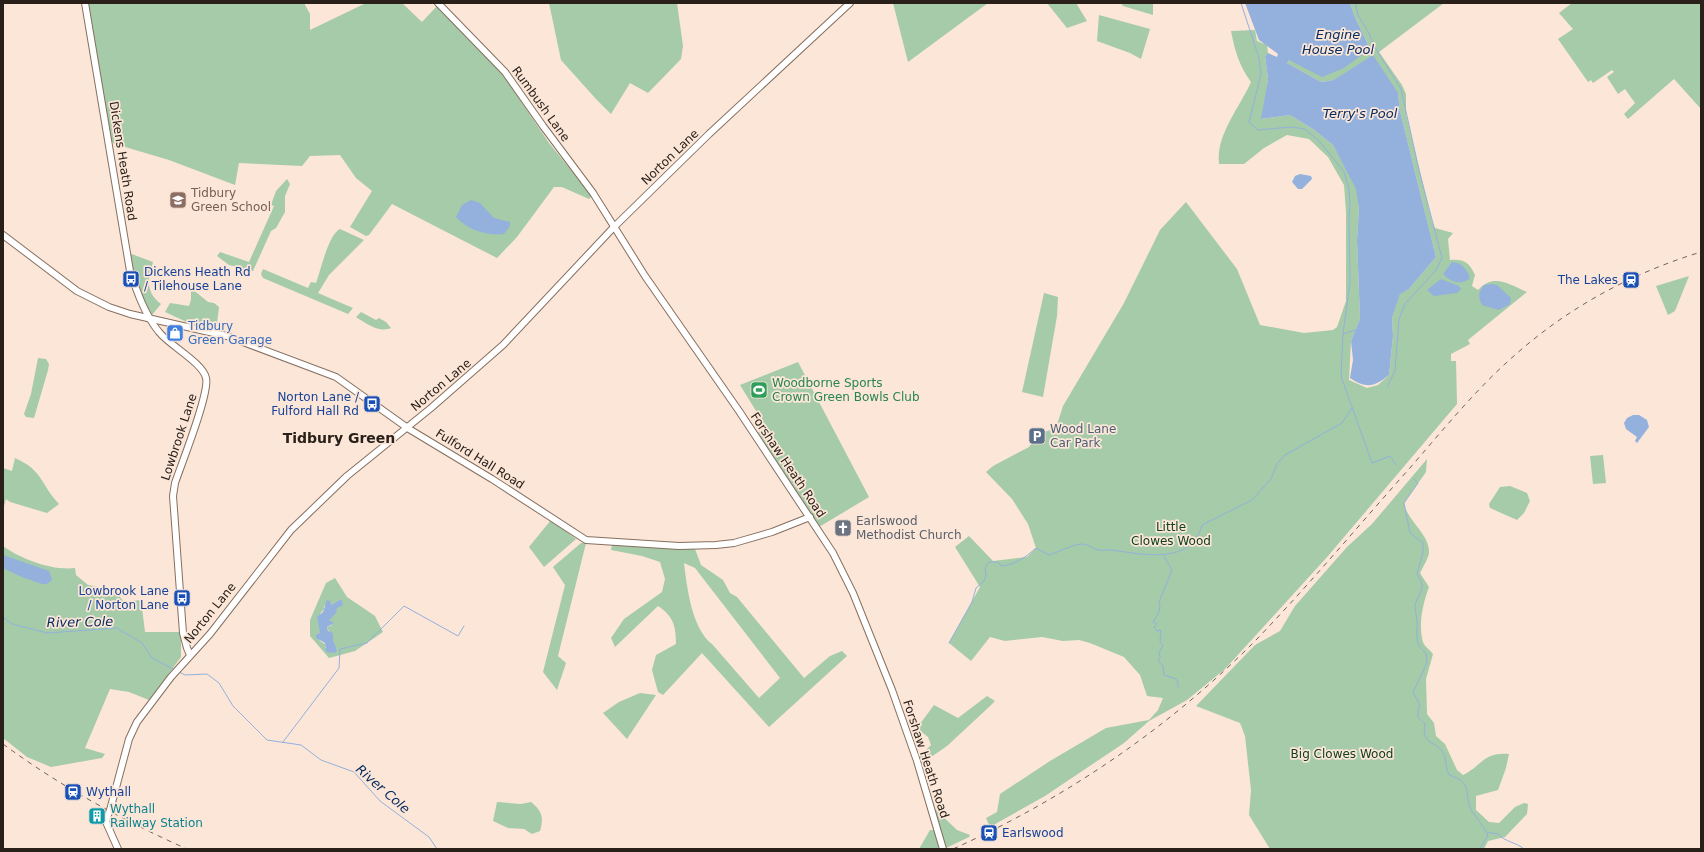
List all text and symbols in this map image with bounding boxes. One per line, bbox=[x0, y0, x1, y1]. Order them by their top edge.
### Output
water label: Engine House Pool bbox=[1302, 27, 1375, 57]
street label: Rumbush Lane bbox=[509, 64, 573, 144]
street label: Dickens Heath Road bbox=[107, 100, 139, 222]
water label: Terry's Pool bbox=[1323, 106, 1398, 121]
street label: Norton Lane bbox=[639, 126, 701, 188]
place label: Tidbury Green School bbox=[190, 186, 271, 214]
school or university icon: Tidbury Green School bbox=[168, 190, 188, 210]
place label: Dickens Heath Rd / Tilehouse Lane bbox=[144, 265, 251, 293]
bus stop icon: Dickens Heath Rd / Tilehouse Lane bbox=[121, 269, 141, 289]
station icon: The Lakes bbox=[1621, 270, 1641, 290]
place label: The Lakes bbox=[1557, 273, 1618, 287]
place label: Tidbury Green Garage bbox=[187, 319, 272, 347]
shop icon: Tidbury Green Garage bbox=[165, 323, 185, 343]
street label: Norton Lane bbox=[408, 356, 474, 414]
place label: Woodborne Sports Crown Green Bowls Club bbox=[772, 376, 920, 404]
sports icon: Woodborne Sports Crown Green Bowls Club bbox=[749, 380, 769, 400]
place label: Norton Lane / Fulford Hall Rd bbox=[271, 390, 360, 418]
street label: Lowbrook Lane bbox=[158, 392, 200, 482]
bus stop icon: Norton Lane / Fulford Hall Rd bbox=[362, 394, 382, 414]
street label: Forshaw Heath Road bbox=[748, 410, 828, 520]
place label: Wood Lane Car Park bbox=[1050, 422, 1116, 450]
street label: Fulford Hall Road bbox=[433, 426, 527, 492]
parking icon: Wood Lane Car Park bbox=[1027, 426, 1047, 446]
district label: Tidbury Green bbox=[283, 430, 395, 446]
place label: Earlswood Methodist Church bbox=[856, 514, 962, 542]
church icon: Earlswood Methodist Church bbox=[833, 518, 853, 538]
park label: Little Clowes Wood bbox=[1131, 520, 1211, 548]
street label: Norton Lane bbox=[181, 580, 239, 646]
place label: Lowbrook Lane / Norton Lane bbox=[79, 584, 169, 612]
bus stop icon: Lowbrook Lane / Norton Lane bbox=[172, 588, 192, 608]
water label: River Cole bbox=[47, 614, 113, 630]
street label: Forshaw Heath Road bbox=[900, 698, 952, 820]
park label: Big Clowes Wood bbox=[1291, 747, 1393, 761]
water label: River Cole bbox=[353, 762, 413, 816]
station icon: Wythall bbox=[63, 782, 83, 802]
place label: Wythall bbox=[86, 785, 131, 799]
place label: Wythall Railway Station bbox=[110, 802, 203, 830]
building icon: Wythall Railway Station bbox=[87, 806, 107, 826]
station icon: Earlswood bbox=[979, 823, 999, 843]
place label: Earlswood bbox=[1002, 826, 1064, 840]

